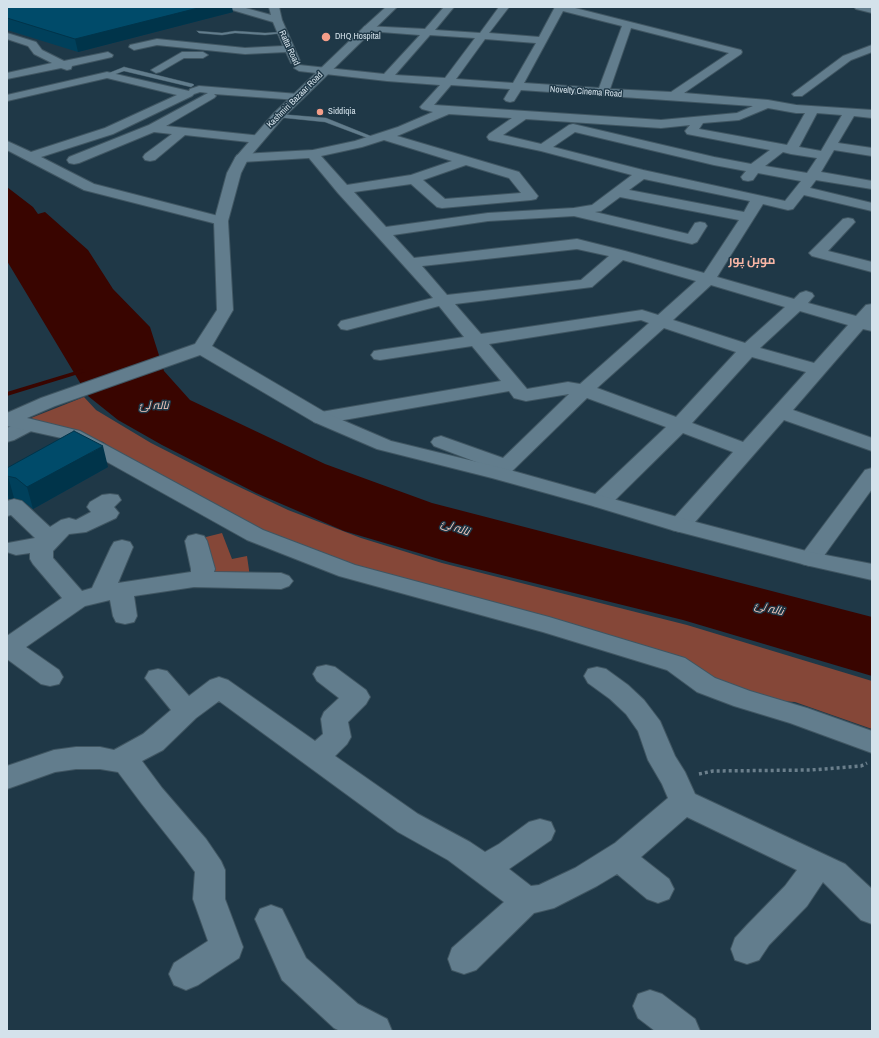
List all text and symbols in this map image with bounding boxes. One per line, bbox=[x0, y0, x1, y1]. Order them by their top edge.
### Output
street label: Ratta Road bbox=[276, 29, 302, 67]
marker: DHQ Hospital bbox=[320, 31, 332, 43]
place label: DHQ Hospital bbox=[335, 32, 381, 42]
street label: Kashmiri Bazaar Road bbox=[265, 70, 325, 130]
street label: Novelty Cinema Road bbox=[550, 84, 622, 100]
marker: Siddiqia bbox=[315, 107, 325, 117]
place label: Siddiqia bbox=[328, 107, 355, 117]
district label: موہن پور bbox=[729, 254, 775, 268]
water label: نالہ لئ bbox=[139, 399, 169, 413]
water label: نالہ لئ bbox=[439, 517, 471, 539]
water label: نالہ لئ bbox=[753, 599, 785, 619]

